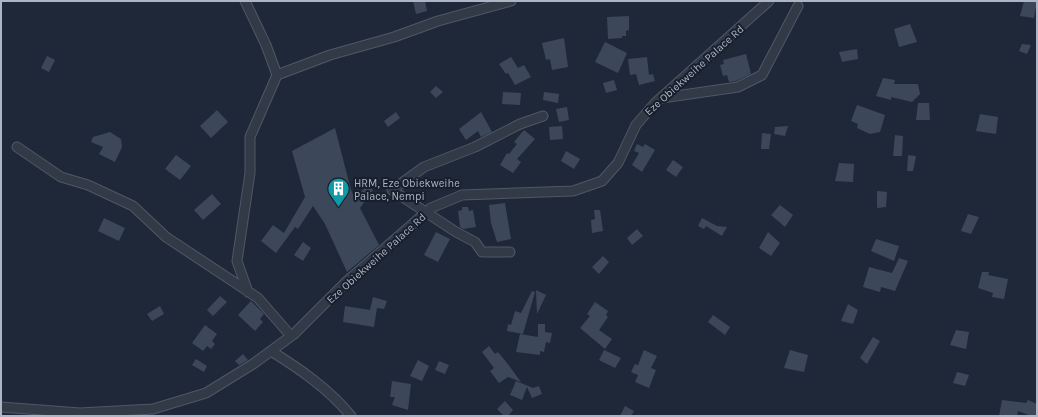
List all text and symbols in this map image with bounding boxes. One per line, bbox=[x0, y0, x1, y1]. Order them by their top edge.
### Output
street label: Eze Obiekweihe Palace Rd bbox=[642, 22, 747, 118]
building icon: HRM, Eze Obiekweihe Palace, Nempi bbox=[325, 176, 351, 209]
place label: HRM, Eze Obiekweihe Palace, Nempi bbox=[354, 177, 460, 203]
street label: Eze Obiekweihe Palace Rd bbox=[324, 210, 429, 306]

